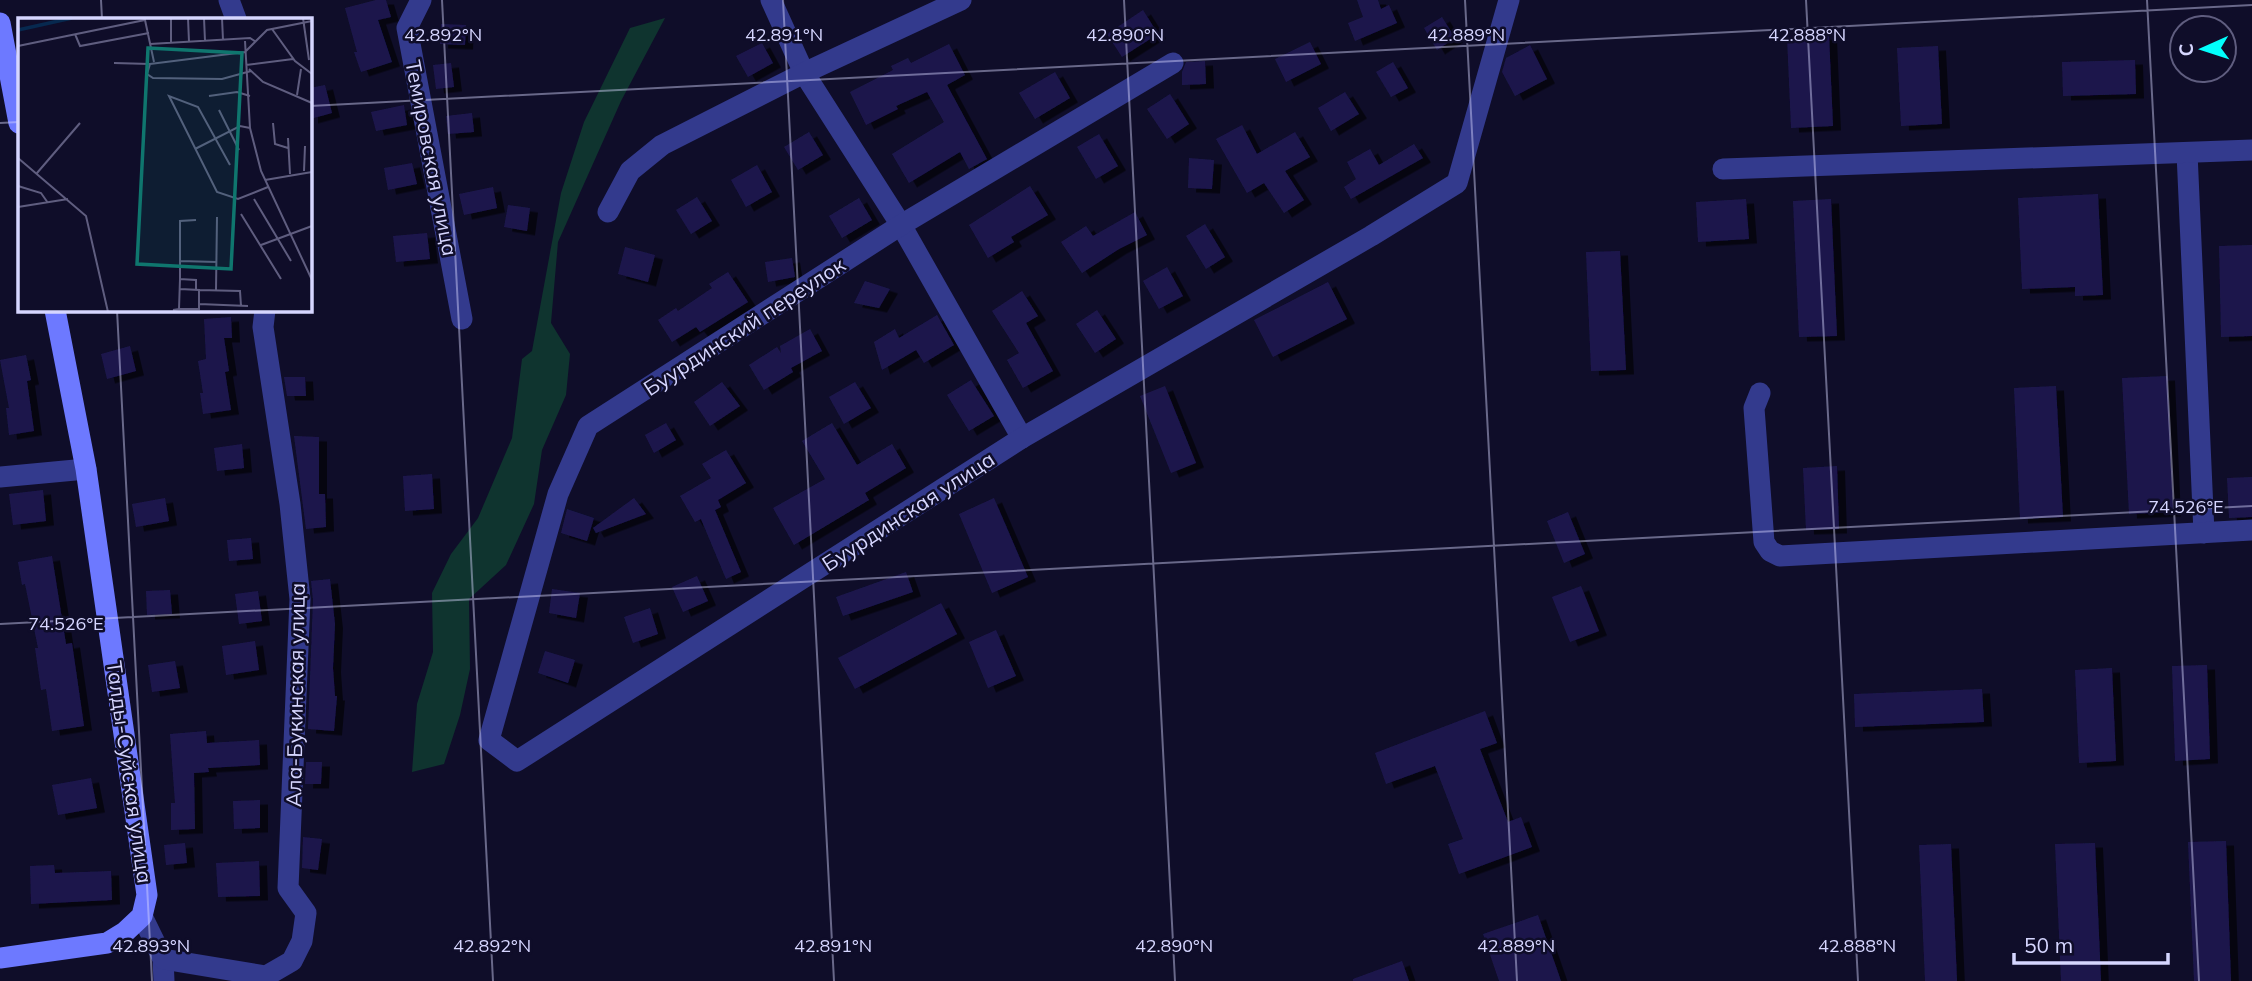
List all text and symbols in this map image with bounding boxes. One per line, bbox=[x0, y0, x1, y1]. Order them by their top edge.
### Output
north arrow bbox=[2168, 14, 2238, 84]
inset map bbox=[18, 18, 312, 312]
text: 42.892°N bbox=[404, 23, 482, 46]
text: 42.891°N bbox=[745, 23, 823, 46]
text: 42.890°N bbox=[1086, 23, 1164, 46]
text: 42.889°N bbox=[1427, 23, 1505, 46]
text: 42.888°N bbox=[1768, 23, 1846, 46]
text: С bbox=[2174, 43, 2198, 57]
street label: Темировская улица bbox=[400, 58, 464, 258]
street label: Буурдинский переулок bbox=[638, 251, 850, 401]
street label: Буурдинская улица bbox=[817, 445, 999, 577]
text: 74.526°E bbox=[2148, 495, 2224, 518]
street label: Ала-Букинская улица bbox=[280, 583, 310, 807]
text: 74.526°E bbox=[28, 612, 104, 635]
street label: Талды-Суйская улица bbox=[102, 659, 158, 885]
scale bar bbox=[2014, 922, 2168, 966]
text: 50 m bbox=[2024, 932, 2073, 958]
text: 42.893°N bbox=[112, 934, 190, 957]
text: 42.892°N bbox=[453, 934, 531, 957]
text: 42.891°N bbox=[794, 934, 872, 957]
text: 42.890°N bbox=[1135, 934, 1213, 957]
text: 42.889°N bbox=[1477, 934, 1555, 957]
text: 42.888°N bbox=[1818, 934, 1896, 957]

